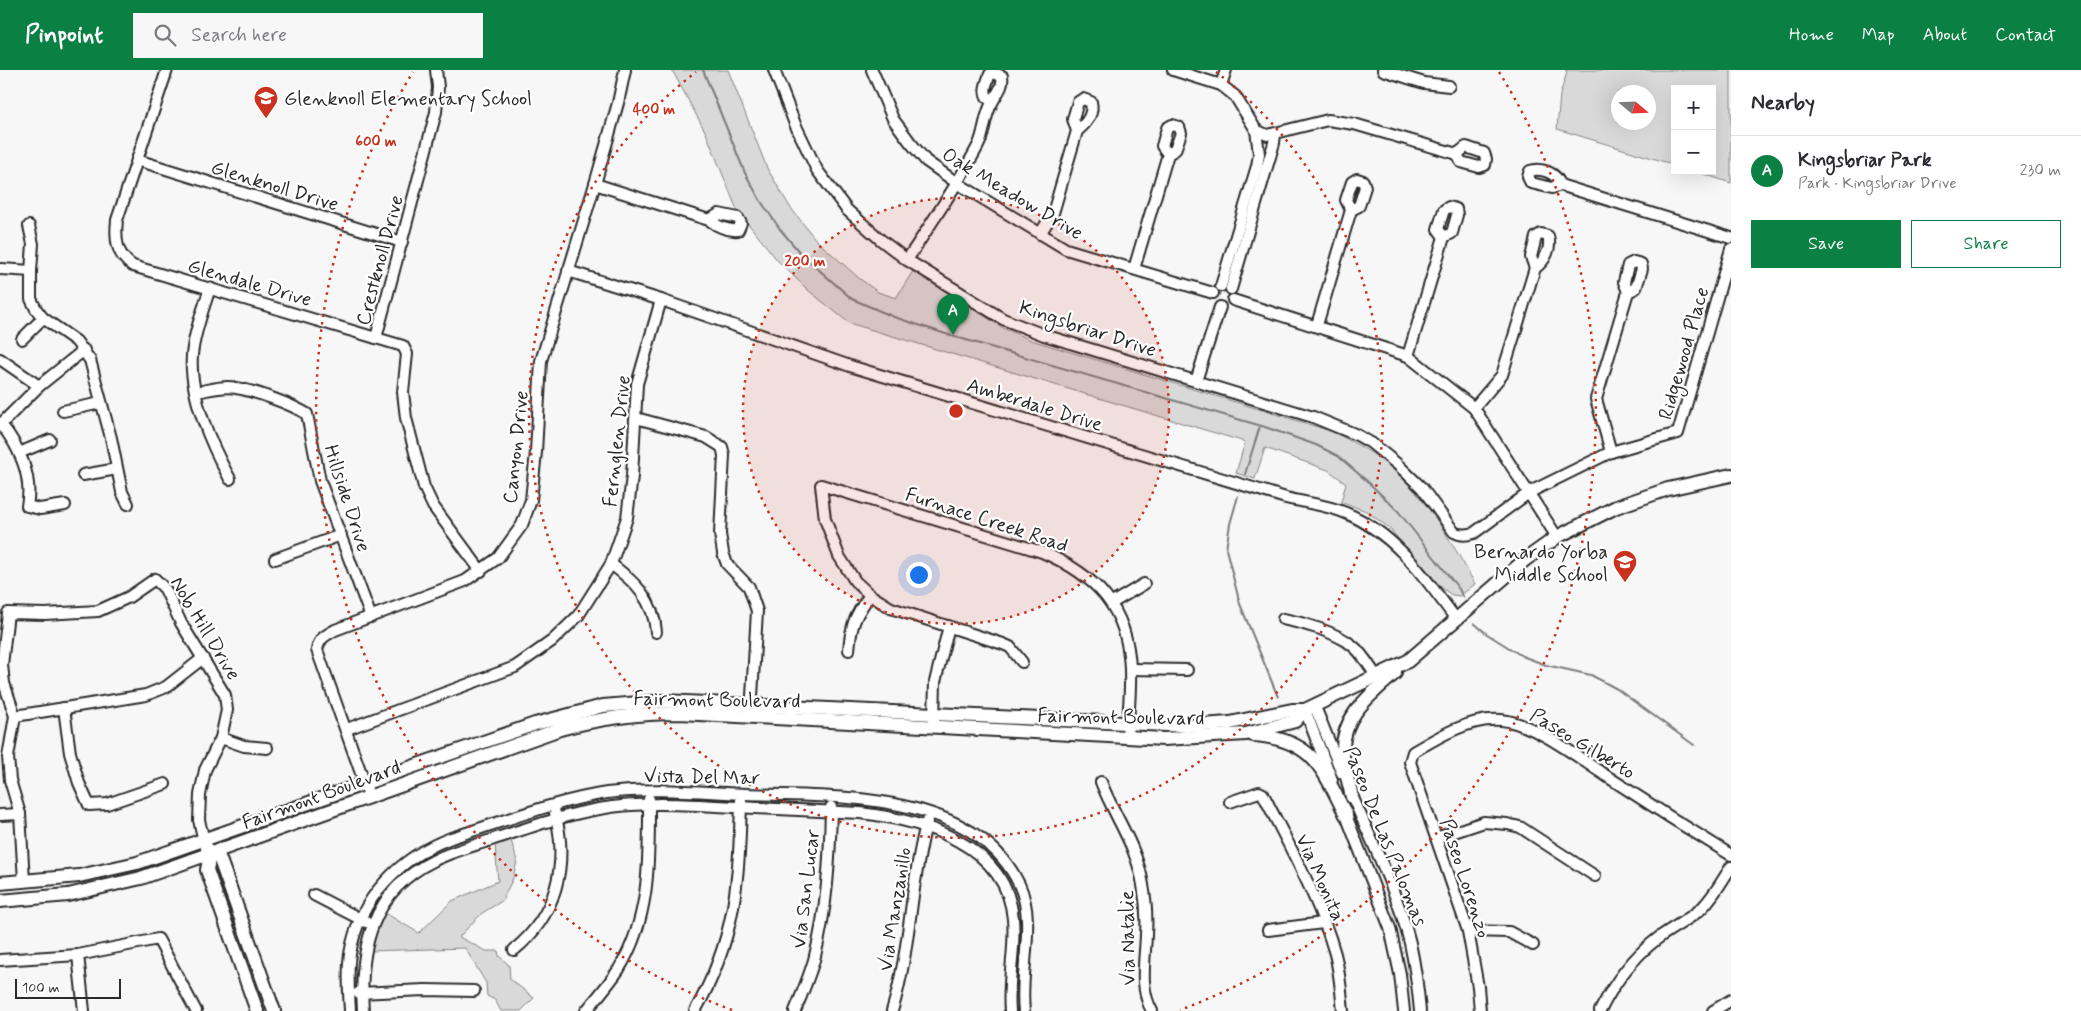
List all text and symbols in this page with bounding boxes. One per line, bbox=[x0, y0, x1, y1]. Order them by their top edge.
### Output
search box bbox=[133, 13, 483, 58]
text: Pinpoint bbox=[25, 20, 103, 51]
icon: search bbox=[151, 21, 179, 49]
text: Search here bbox=[191, 23, 287, 48]
text: Home bbox=[1789, 23, 1834, 47]
text: Map bbox=[1862, 23, 1895, 47]
text: About bbox=[1923, 23, 1967, 47]
text: Contact bbox=[1995, 23, 2056, 47]
school or university icon: Glenknoll Elementary School bbox=[253, 85, 279, 119]
north arrow bbox=[1611, 85, 1656, 130]
map controls bbox=[1671, 85, 1716, 175]
button: + bbox=[1671, 85, 1716, 130]
place label: Glenknoll Elementary School bbox=[284, 86, 532, 113]
text: Nearby bbox=[1751, 89, 1815, 117]
text: 400 m bbox=[633, 100, 675, 120]
button: − bbox=[1671, 130, 1716, 175]
text: 600 m bbox=[355, 132, 397, 152]
street label: Oak Meadow Drive bbox=[937, 141, 1088, 247]
text: Kingsbriar Park bbox=[1798, 148, 1932, 173]
street label: Glenknoll Drive bbox=[207, 154, 342, 219]
text: A bbox=[1762, 160, 1772, 181]
text: 230 m bbox=[2020, 160, 2061, 181]
text: Park · Kingsbriar Drive bbox=[1798, 173, 1956, 194]
street label: Crestknoll Drive bbox=[350, 192, 411, 328]
button: Save bbox=[1751, 220, 1901, 268]
button: Share bbox=[1911, 220, 2061, 268]
text: 200 m bbox=[785, 252, 826, 272]
street label: Glendale Drive bbox=[184, 253, 315, 314]
street label: Ridgewood Place bbox=[1653, 284, 1717, 423]
pin: A bbox=[937, 294, 969, 335]
street label: Kingsbriar Drive bbox=[1015, 295, 1160, 365]
street label: Amberdale Drive bbox=[963, 372, 1106, 439]
street label: Fernglen Drive bbox=[597, 374, 638, 508]
street label: Canyon Drive bbox=[497, 389, 536, 505]
centre of rings bbox=[947, 402, 965, 420]
street label: Hillside Drive bbox=[317, 441, 377, 555]
street label: Furnace Creek Road bbox=[902, 481, 1071, 559]
place label: Bernardo Yorba Middle School bbox=[1474, 539, 1608, 589]
school or university icon: Bernardo Yorba Middle School bbox=[1612, 549, 1638, 583]
your location bbox=[906, 562, 932, 588]
street label: Nob Hill Drive bbox=[163, 572, 246, 686]
street label: Fairmont Boulevard bbox=[633, 686, 801, 715]
street label: Paseo Gilberto bbox=[1525, 702, 1640, 786]
street label: Fairmont Boulevard bbox=[1037, 703, 1205, 732]
street label: Paseo De Las Palomas bbox=[1336, 743, 1433, 931]
street label: Fairmont Boulevard bbox=[238, 754, 405, 837]
street label: Vista Del Mar bbox=[644, 763, 760, 792]
street label: Paseo Lorenzo bbox=[1433, 815, 1497, 942]
street label: Via San Lucar bbox=[786, 827, 827, 950]
street label: Via Monita bbox=[1288, 830, 1351, 925]
street label: Via Manzanillo bbox=[872, 845, 919, 973]
street label: Via Natalie bbox=[1114, 890, 1143, 986]
scale bar bbox=[15, 976, 121, 999]
text: 100 m bbox=[22, 979, 60, 997]

